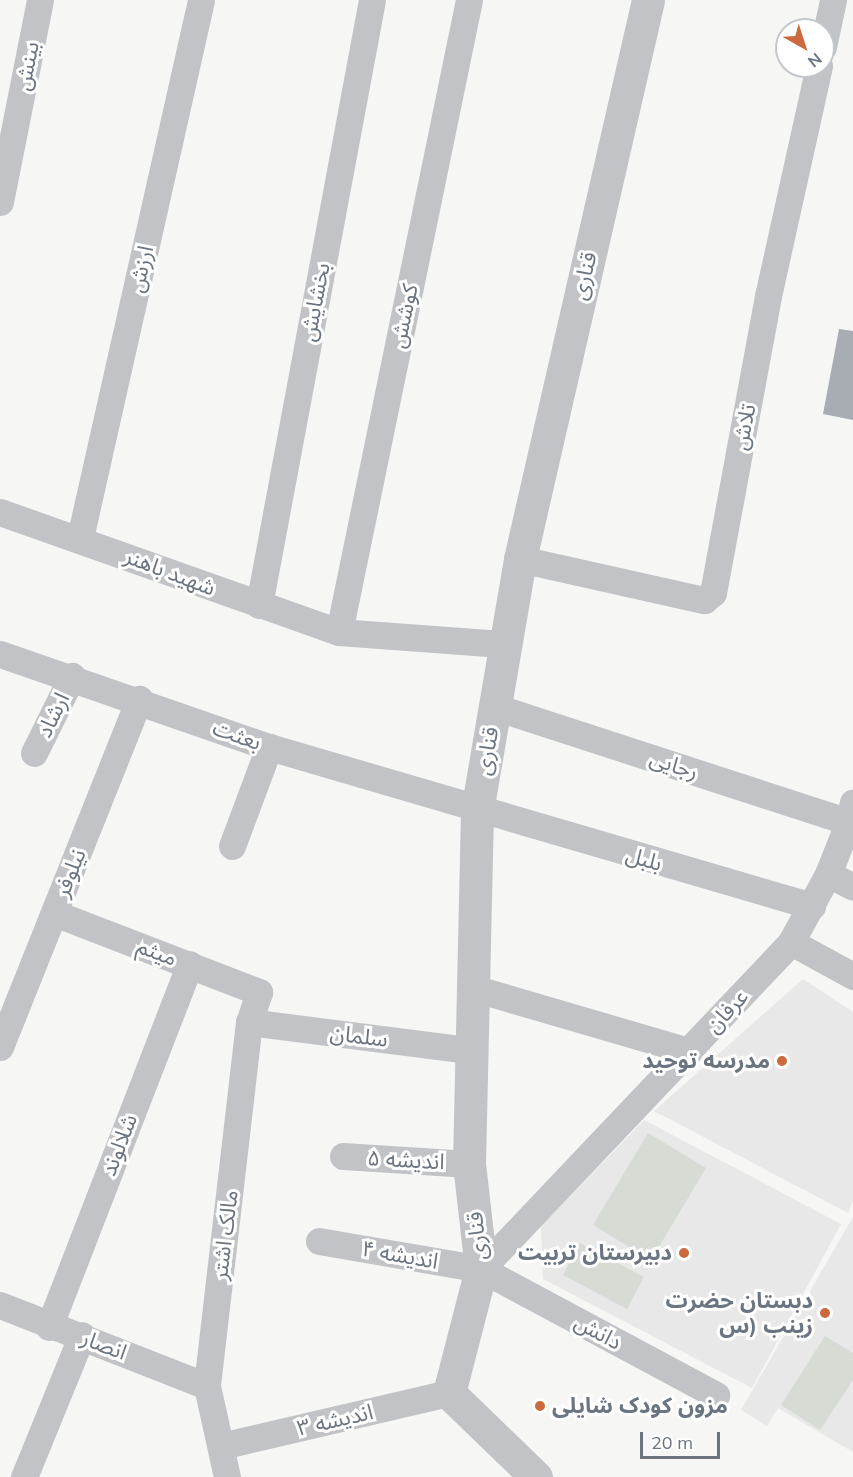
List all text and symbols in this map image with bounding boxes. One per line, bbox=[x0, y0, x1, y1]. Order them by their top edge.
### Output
north arrow bbox=[775, 18, 835, 78]
street label: بینش bbox=[9, 39, 45, 93]
text: N bbox=[804, 49, 826, 72]
street label: ارزش bbox=[123, 243, 159, 295]
street label: قناری bbox=[566, 249, 602, 303]
street label: بخشایش bbox=[294, 260, 336, 344]
street label: کوشش bbox=[384, 282, 424, 350]
street label: تلاش bbox=[727, 402, 761, 452]
street label: شهید باهنر bbox=[121, 543, 219, 601]
street label: ارشاد bbox=[31, 688, 75, 742]
street label: بعثت bbox=[209, 714, 265, 756]
street label: قناری bbox=[470, 725, 504, 777]
street label: رجایی bbox=[646, 745, 702, 785]
street label: بلبل bbox=[623, 841, 665, 877]
street label: نیلوفر bbox=[48, 845, 92, 901]
street label: میثم bbox=[133, 932, 181, 972]
street label: عرفان bbox=[700, 984, 754, 1038]
street label: سلمان bbox=[329, 1019, 389, 1053]
place label: مدرسه توحید bbox=[642, 1048, 770, 1074]
marker: مدرسه توحید bbox=[775, 1054, 789, 1068]
street label: شلالوند bbox=[95, 1110, 143, 1180]
street label: اندیشه ۵ bbox=[367, 1145, 445, 1175]
street label: مالک اشتر bbox=[206, 1189, 244, 1281]
street label: قناری bbox=[461, 1210, 493, 1262]
street label: اندیشه ۴ bbox=[360, 1235, 440, 1275]
place label: دبیرستان تربیت bbox=[518, 1240, 672, 1266]
marker: دبیرستان تربیت bbox=[677, 1246, 691, 1260]
place label: دبستان حضرت زینب (س bbox=[666, 1287, 813, 1338]
marker: دبستان حضرت زینب (س bbox=[818, 1306, 832, 1320]
street label: دانش bbox=[570, 1309, 626, 1355]
street label: انصار bbox=[78, 1324, 130, 1366]
place label: مزون کودک شایلی bbox=[552, 1393, 728, 1419]
street label: اندیشه ۳ bbox=[294, 1398, 376, 1442]
marker: مزون کودک شایلی bbox=[533, 1399, 547, 1413]
scale bar bbox=[643, 1420, 722, 1458]
text: 20 m bbox=[651, 1431, 693, 1454]

